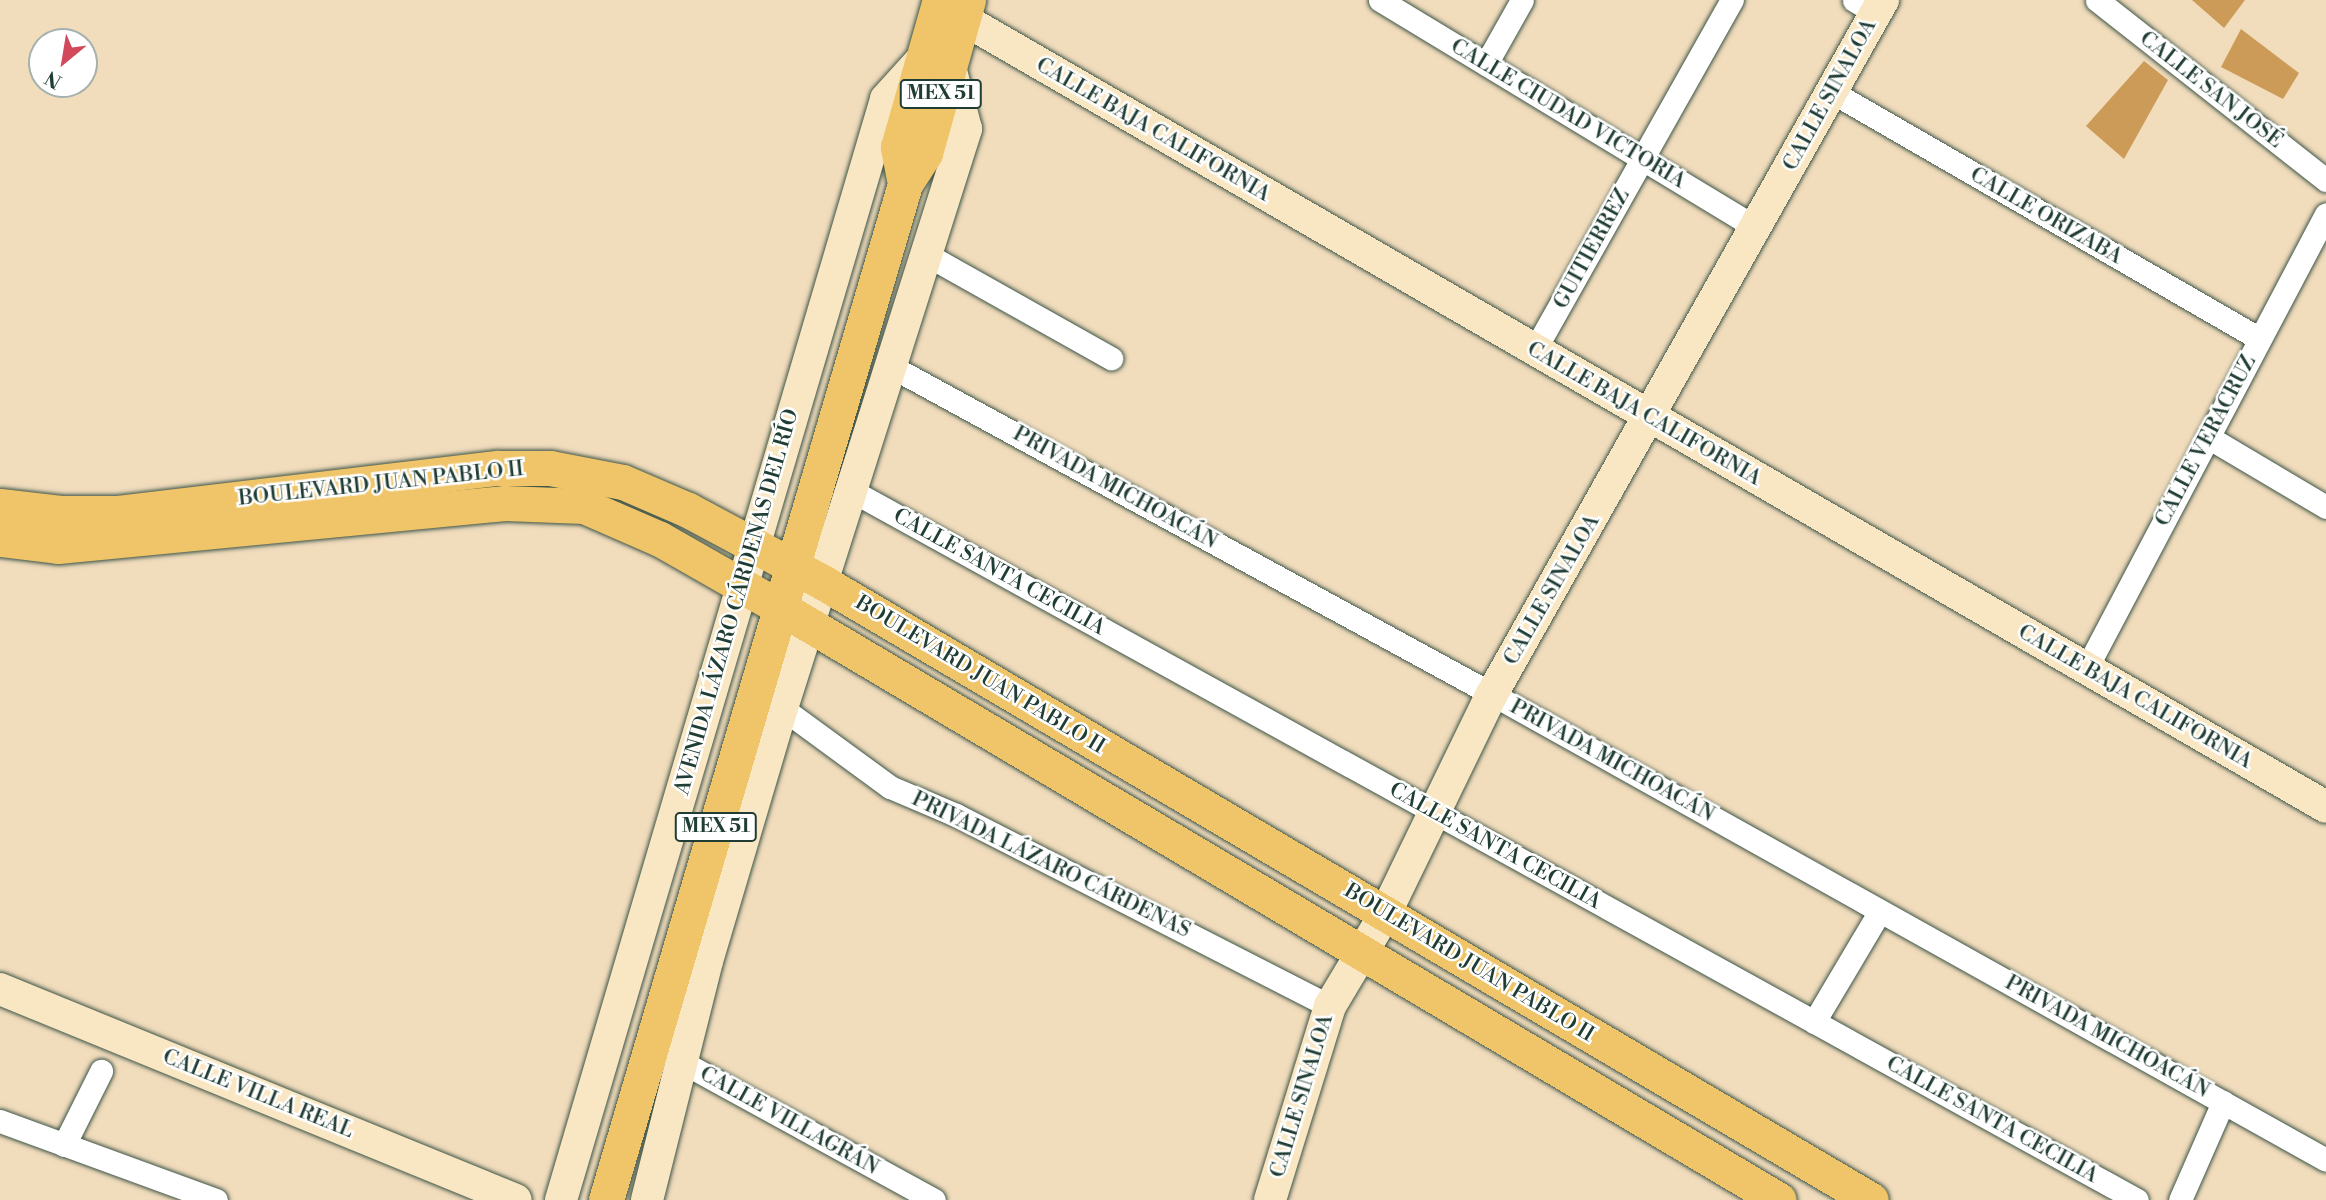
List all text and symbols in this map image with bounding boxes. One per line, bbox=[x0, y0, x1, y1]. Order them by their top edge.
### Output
street label: CALLE SINALOA bbox=[1778, 15, 1882, 175]
street label: CALLE SAN JOSÉ bbox=[2134, 26, 2288, 154]
north arrow bbox=[28, 28, 98, 98]
street label: CALLE CIUDAD VICTORIA bbox=[1446, 34, 1690, 194]
street label: CALLE BAJA CALIFORNIA bbox=[1031, 53, 1275, 207]
text: N bbox=[41, 65, 66, 94]
road number: MEX 51 bbox=[899, 78, 983, 110]
street label: CALLE ORIZABA bbox=[1965, 162, 2127, 270]
street label: GUITIERREZ bbox=[1549, 185, 1635, 313]
street label: CALLE BAJA CALIFORNIA bbox=[1522, 337, 1766, 491]
street label: CALLE VERACRUZ bbox=[2150, 351, 2262, 531]
street label: AVENIDA LÁZARO CÁRDENAS DEL RÍO bbox=[670, 406, 804, 798]
street label: PRIVADA MICHOACÁN bbox=[1009, 421, 1221, 555]
street label: BOULEVARD JUAN PABLO II bbox=[237, 456, 525, 512]
street label: CALLE SANTA CECILIA bbox=[889, 503, 1109, 641]
street label: CALLE SINALOA bbox=[1499, 510, 1605, 670]
street label: BOULEVARD JUAN PABLO II bbox=[851, 590, 1109, 760]
street label: CALLE BAJA CALIFORNIA bbox=[2013, 620, 2257, 774]
street label: PRIVADA MICHOACÁN bbox=[1506, 694, 1718, 828]
street label: CALLE SANTA CECILIA bbox=[1385, 777, 1605, 915]
street label: PRIVADA LÁZARO CÁRDENAS bbox=[908, 786, 1194, 944]
road number: MEX 51 bbox=[674, 812, 758, 842]
street label: BOULEVARD JUAN PABLO II bbox=[1340, 878, 1598, 1048]
street label: PRIVADA MICHOACÁN bbox=[2001, 970, 2213, 1104]
street label: CALLE SINALOA bbox=[1265, 1011, 1339, 1181]
street label: CALLE VILLA REAL bbox=[159, 1044, 357, 1144]
street label: CALLE SANTA CECILIA bbox=[1882, 1051, 2102, 1189]
street label: CALLE VILLAGRÁN bbox=[695, 1061, 883, 1181]

